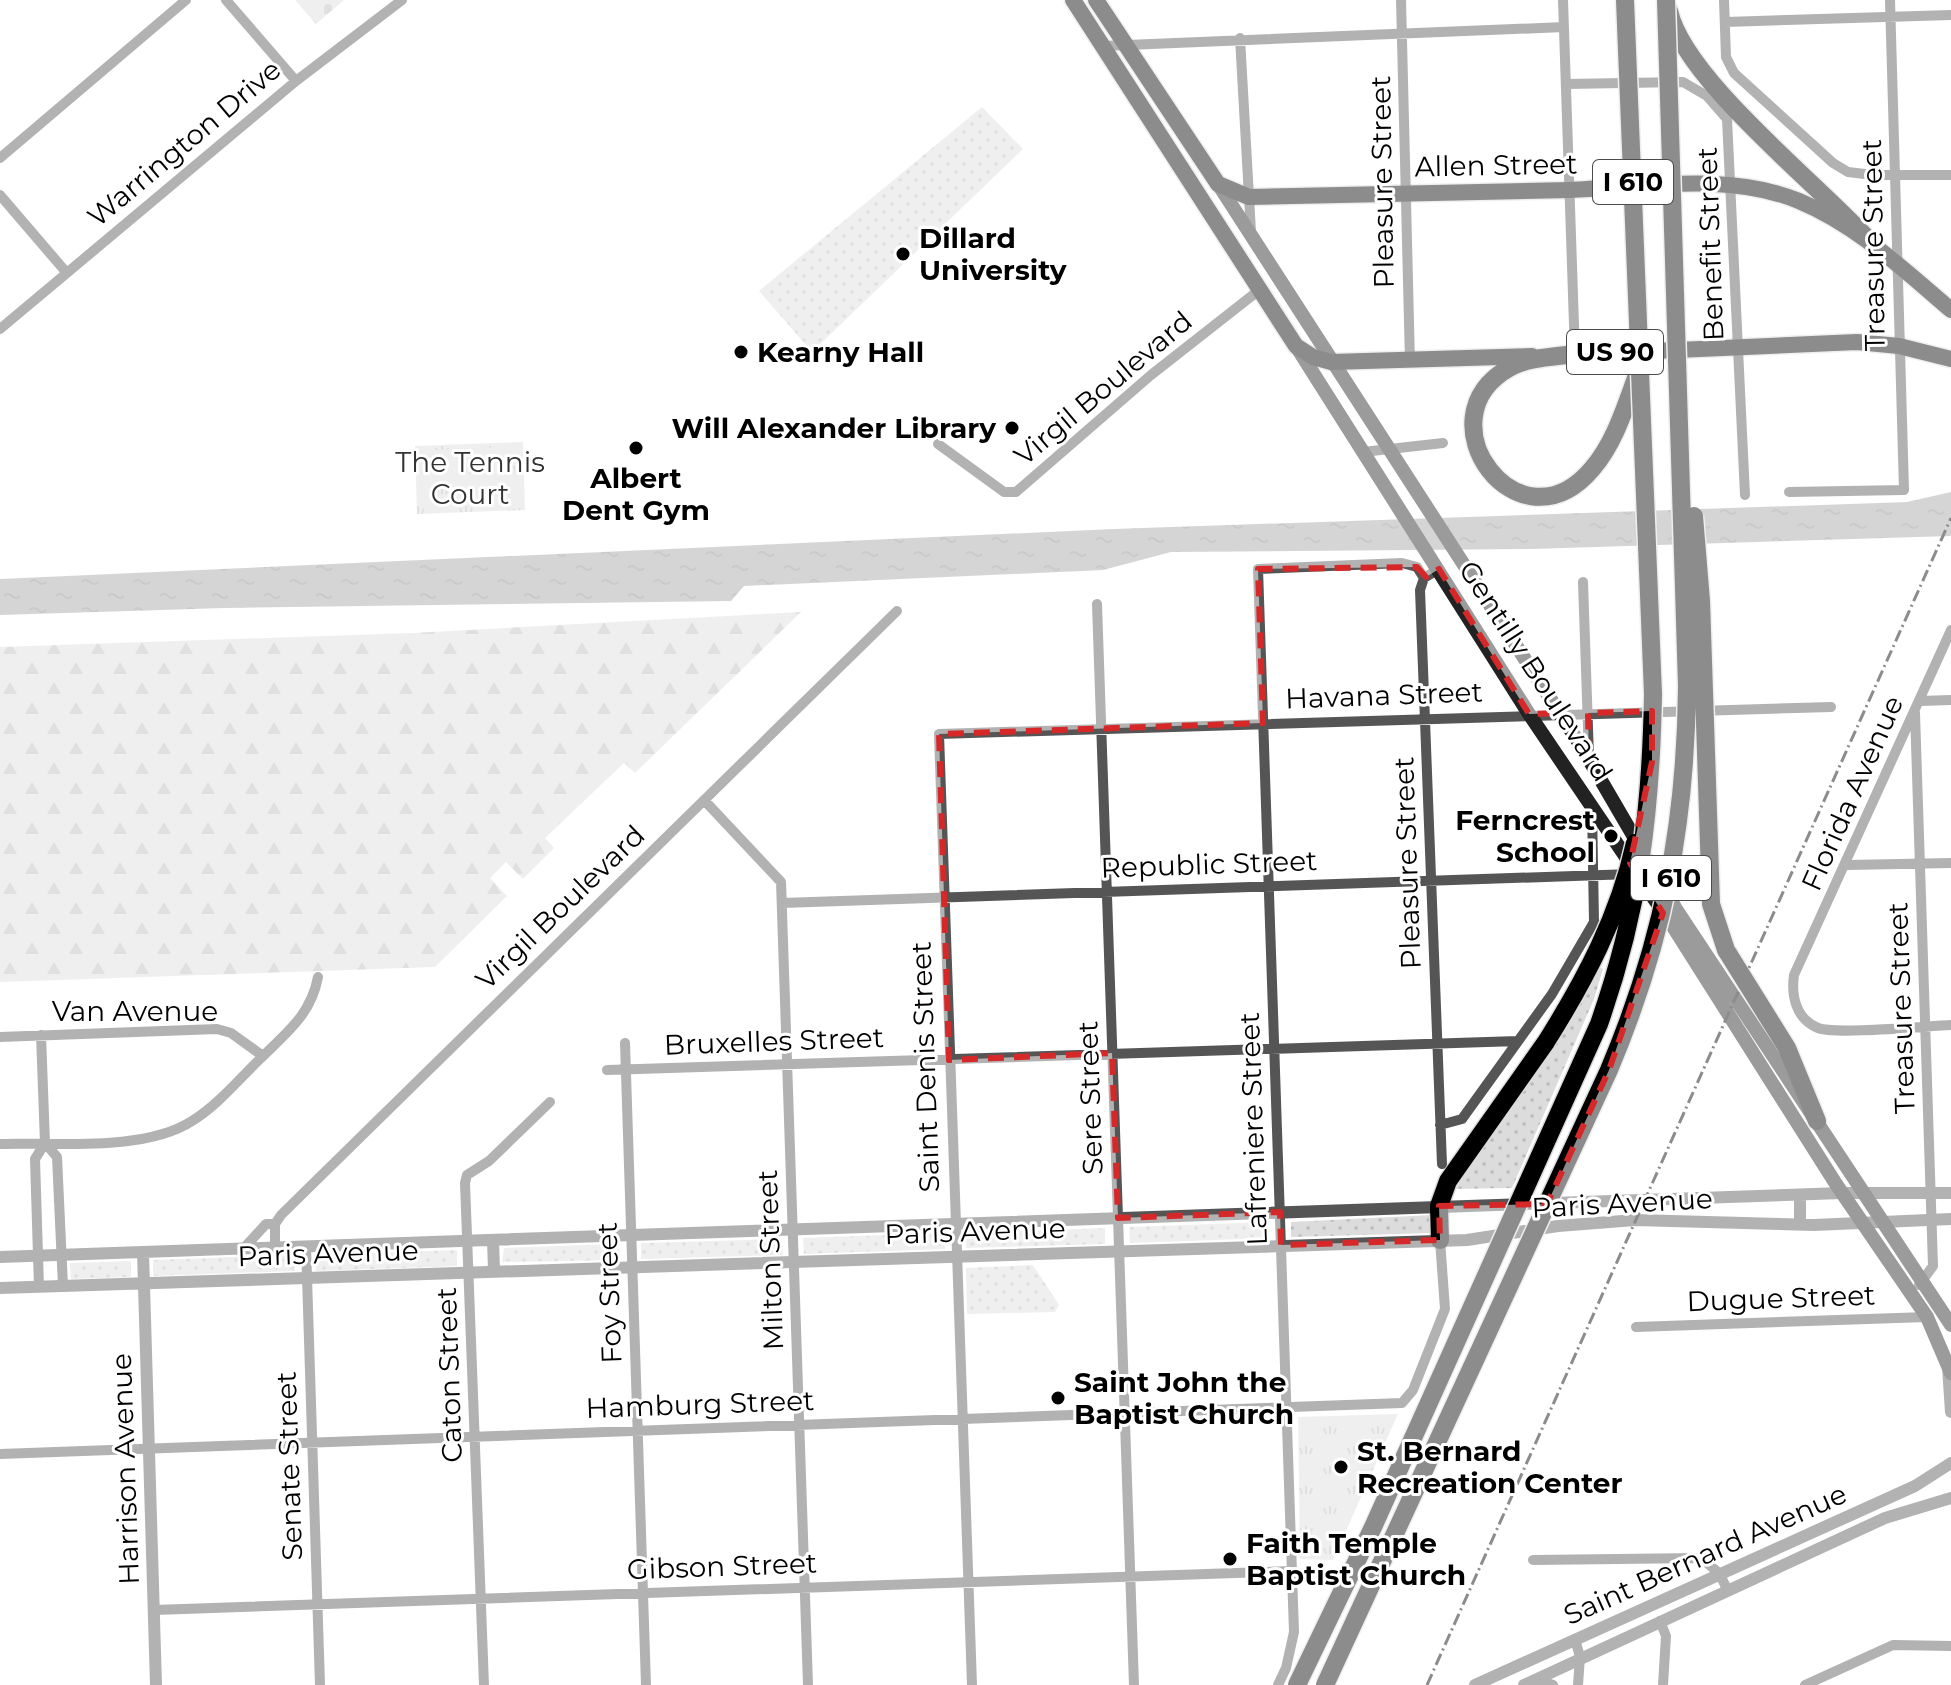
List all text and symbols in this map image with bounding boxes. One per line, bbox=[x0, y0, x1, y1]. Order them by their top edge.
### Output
street label: Warrington Drive bbox=[80, 52, 288, 234]
street label: Pleasure Street bbox=[1363, 75, 1401, 289]
street label: Treasure Street bbox=[1854, 139, 1892, 351]
street label: Benefit Street bbox=[1690, 146, 1730, 342]
street label: Allen Street bbox=[1414, 147, 1578, 183]
road number: I 610 bbox=[1593, 160, 1673, 204]
place label: Dillard University bbox=[919, 221, 1067, 287]
marker: Dillard University bbox=[894, 245, 912, 263]
street label: Virgil Boulevard bbox=[1007, 304, 1199, 472]
road number: US 90 bbox=[1567, 330, 1663, 374]
place label: Kearny Hall bbox=[757, 335, 924, 369]
marker: Kearny Hall bbox=[732, 343, 750, 361]
place label: Will Alexander Library bbox=[671, 411, 996, 445]
marker: Will Alexander Library bbox=[1003, 419, 1021, 437]
marker: Albert Dent Gym bbox=[627, 439, 645, 457]
park label: The Tennis Court bbox=[395, 445, 545, 511]
place label: Albert Dent Gym bbox=[562, 461, 710, 527]
street label: Gentilly Boulevard bbox=[1452, 554, 1620, 788]
street label: Havana Street bbox=[1285, 675, 1483, 715]
street label: Florida Avenue bbox=[1794, 690, 1910, 896]
street label: Pleasure Street bbox=[1386, 756, 1428, 970]
place label: Ferncrest School bbox=[1455, 803, 1595, 869]
street label: Virgil Boulevard bbox=[468, 818, 652, 996]
marker: Ferncrest School bbox=[1602, 827, 1620, 845]
street label: Republic Street bbox=[1100, 843, 1318, 885]
road number: I 610 bbox=[1631, 856, 1711, 900]
street label: Treasure Street bbox=[1880, 902, 1922, 1114]
street label: Saint Denis Street bbox=[904, 941, 946, 1193]
street label: Van Avenue bbox=[52, 994, 218, 1028]
street label: Lafreniere Street bbox=[1232, 1012, 1274, 1246]
street label: Bruxelles Street bbox=[663, 1020, 885, 1062]
street label: Sere Street bbox=[1070, 1021, 1110, 1175]
street label: Milton Street bbox=[750, 1169, 790, 1351]
street label: Paris Avenue bbox=[1531, 1181, 1713, 1225]
street label: Paris Avenue bbox=[884, 1211, 1066, 1251]
street label: Foy Street bbox=[590, 1222, 628, 1364]
street label: Paris Avenue bbox=[237, 1233, 419, 1273]
street label: Dugue Street bbox=[1686, 1278, 1876, 1318]
street label: Caton Street bbox=[429, 1287, 469, 1463]
street label: Harrison Avenue bbox=[104, 1352, 146, 1586]
place label: Saint John the Baptist Church bbox=[1074, 1365, 1294, 1431]
street label: Senate Street bbox=[269, 1371, 309, 1561]
street label: Hamburg Street bbox=[585, 1383, 815, 1425]
marker: Saint John the Baptist Church bbox=[1049, 1389, 1067, 1407]
place label: St. Bernard Recreation Center bbox=[1357, 1434, 1623, 1500]
marker: St. Bernard Recreation Center bbox=[1332, 1458, 1350, 1476]
street label: Saint Bernard Avenue bbox=[1558, 1476, 1852, 1632]
place label: Faith Temple Baptist Church bbox=[1246, 1526, 1466, 1592]
street label: Gibson Street bbox=[626, 1546, 818, 1586]
marker: Faith Temple Baptist Church bbox=[1221, 1550, 1239, 1568]

